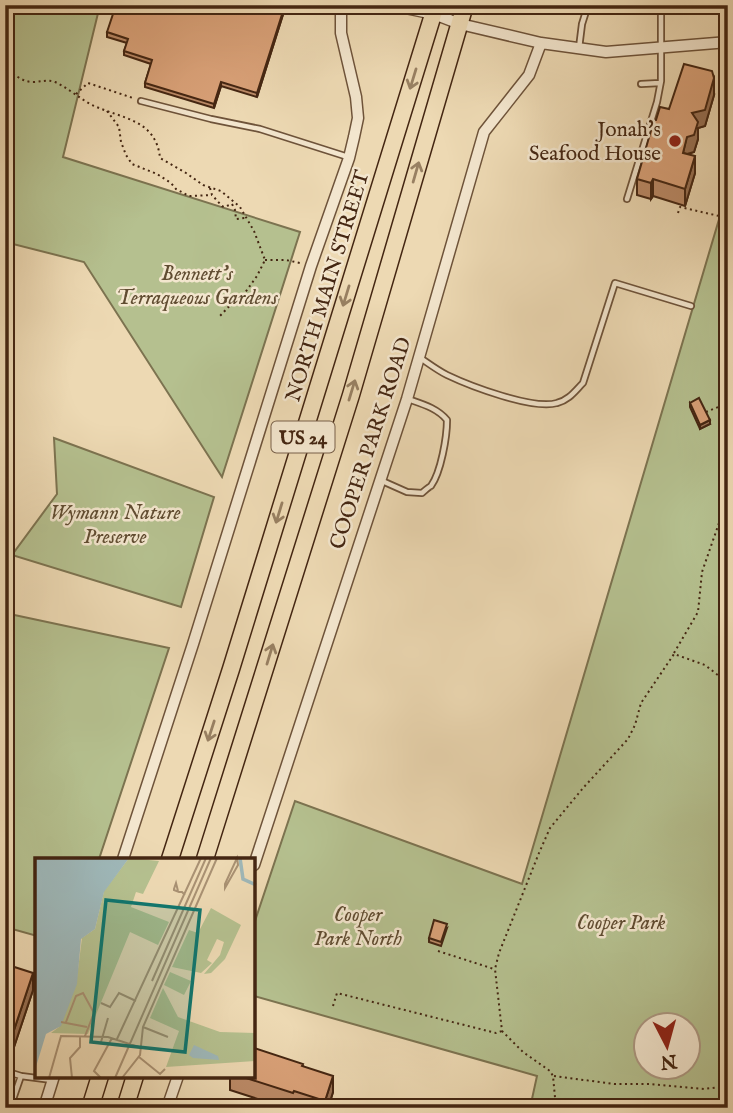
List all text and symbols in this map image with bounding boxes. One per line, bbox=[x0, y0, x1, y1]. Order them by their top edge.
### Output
one-way arrow bbox=[406, 67, 419, 89]
place label: Jonah's Seafood House bbox=[529, 117, 661, 168]
marker: Jonah's Seafood House bbox=[667, 133, 683, 149]
one-way arrow bbox=[411, 161, 424, 183]
street label: NORTH MAIN STREET bbox=[280, 167, 377, 405]
park label: Bennett's Terraqueous Gardens bbox=[116, 261, 279, 312]
one-way arrow bbox=[339, 285, 352, 307]
street label: COOPER PARK ROAD bbox=[324, 334, 419, 553]
one-way arrow bbox=[346, 379, 359, 401]
road number: US 24 bbox=[272, 422, 334, 452]
park label: Wymann Nature Preserve bbox=[50, 500, 180, 551]
one-way arrow bbox=[272, 502, 284, 524]
one-way arrow bbox=[265, 643, 278, 665]
one-way arrow bbox=[204, 719, 217, 741]
inset map bbox=[35, 858, 256, 1078]
park label: Cooper Park North bbox=[314, 902, 402, 953]
park label: Cooper Park bbox=[577, 910, 666, 937]
north arrow bbox=[632, 1012, 702, 1082]
text: N bbox=[659, 1048, 679, 1074]

